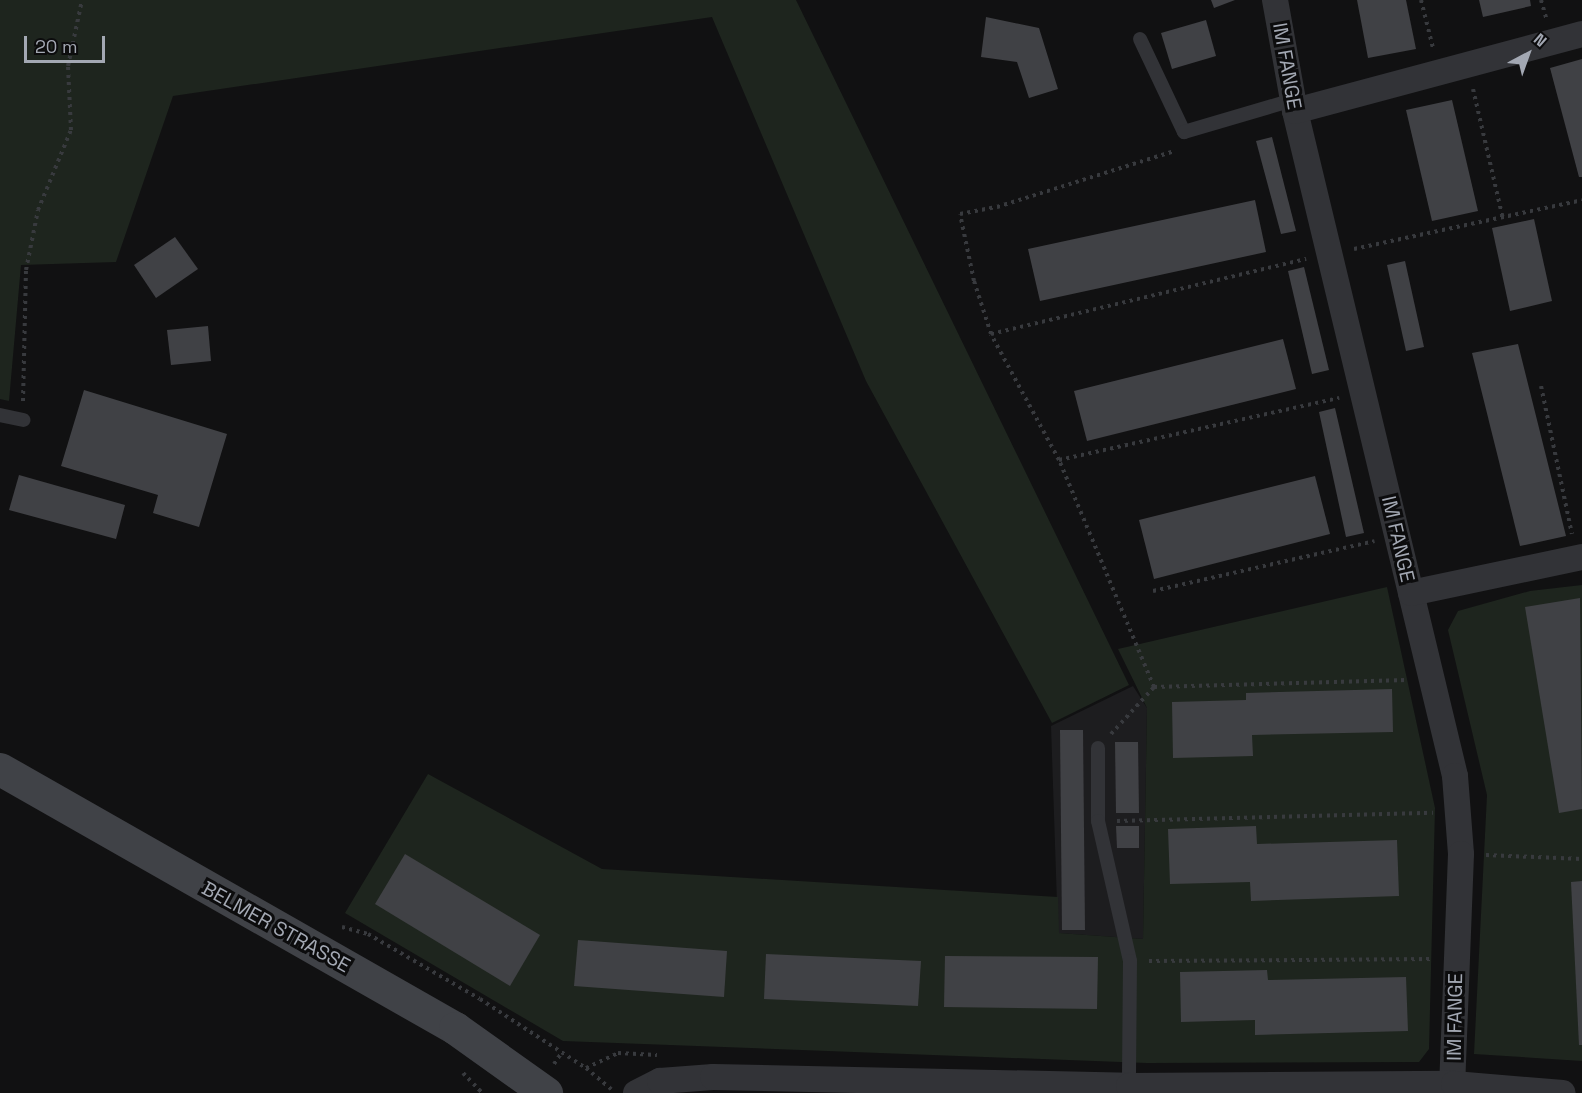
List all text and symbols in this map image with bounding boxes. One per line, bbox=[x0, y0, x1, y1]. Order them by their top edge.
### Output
street label: IM FANGE bbox=[1268, 21, 1306, 111]
scale bar bbox=[27, 24, 108, 62]
north arrow bbox=[1498, 24, 1558, 84]
text: N bbox=[1529, 29, 1551, 51]
text: 20 m bbox=[35, 35, 78, 58]
street label: IM FANGE bbox=[1376, 494, 1420, 584]
street label: BELMER STRASSE bbox=[198, 876, 354, 978]
street label: IM FANGE bbox=[1442, 973, 1468, 1061]

